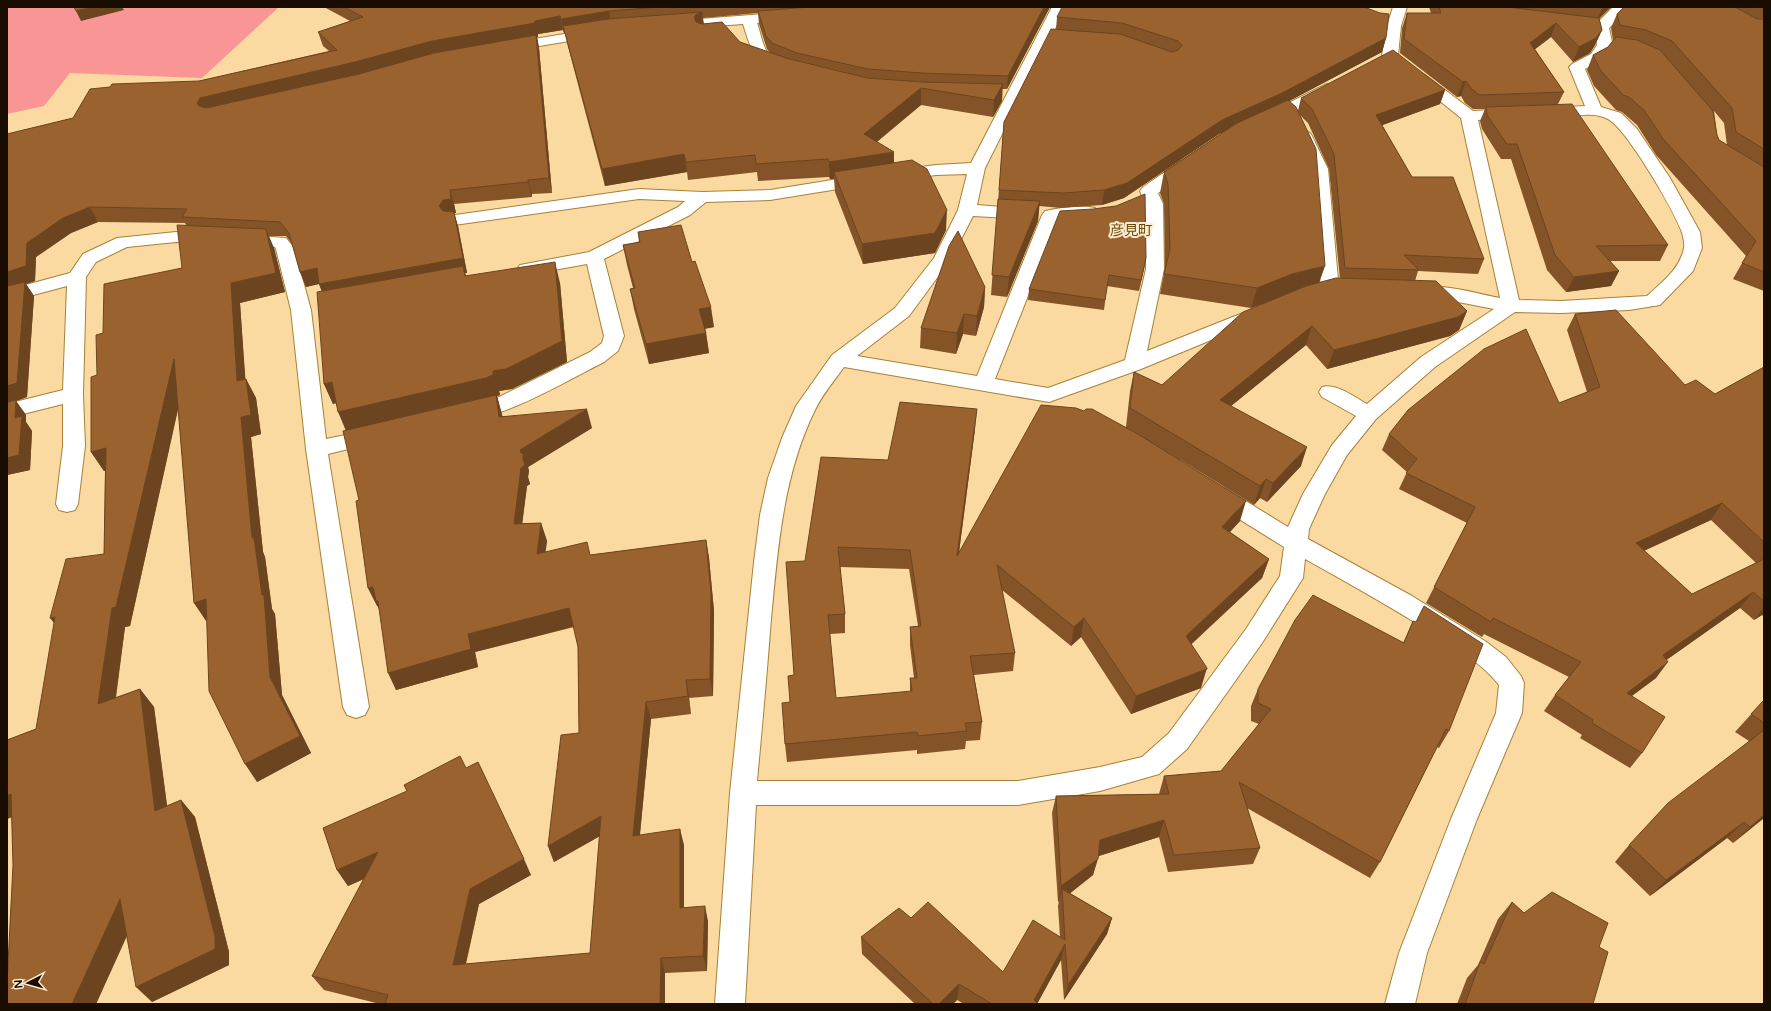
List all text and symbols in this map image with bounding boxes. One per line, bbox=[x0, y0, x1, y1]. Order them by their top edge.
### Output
district label: 彦見町 bbox=[1110, 222, 1152, 239]
north arrow bbox=[8, 963, 48, 1003]
text: N bbox=[12, 979, 25, 989]

